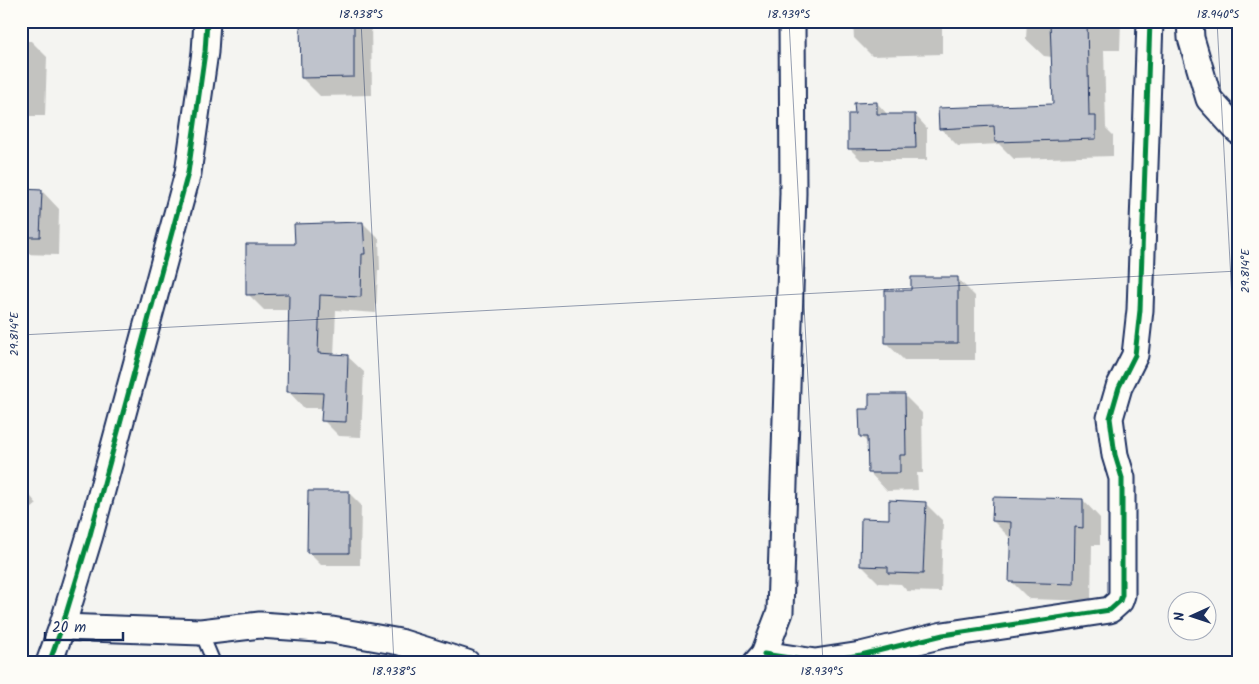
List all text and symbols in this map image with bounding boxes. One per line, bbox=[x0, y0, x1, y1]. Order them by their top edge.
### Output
text: 18.938°S bbox=[339, 5, 384, 24]
text: 18.939°S bbox=[768, 5, 811, 24]
text: 18.940°S bbox=[1197, 5, 1240, 24]
text: 29.814°E bbox=[1236, 248, 1255, 293]
text: 29.814°E bbox=[5, 311, 24, 356]
north arrow bbox=[1166, 592, 1216, 642]
scale bar bbox=[45, 609, 122, 641]
text: N bbox=[1169, 611, 1191, 622]
text: 20 m bbox=[52, 616, 86, 640]
text: 18.938°S bbox=[372, 662, 417, 681]
text: 18.939°S bbox=[801, 662, 844, 681]

